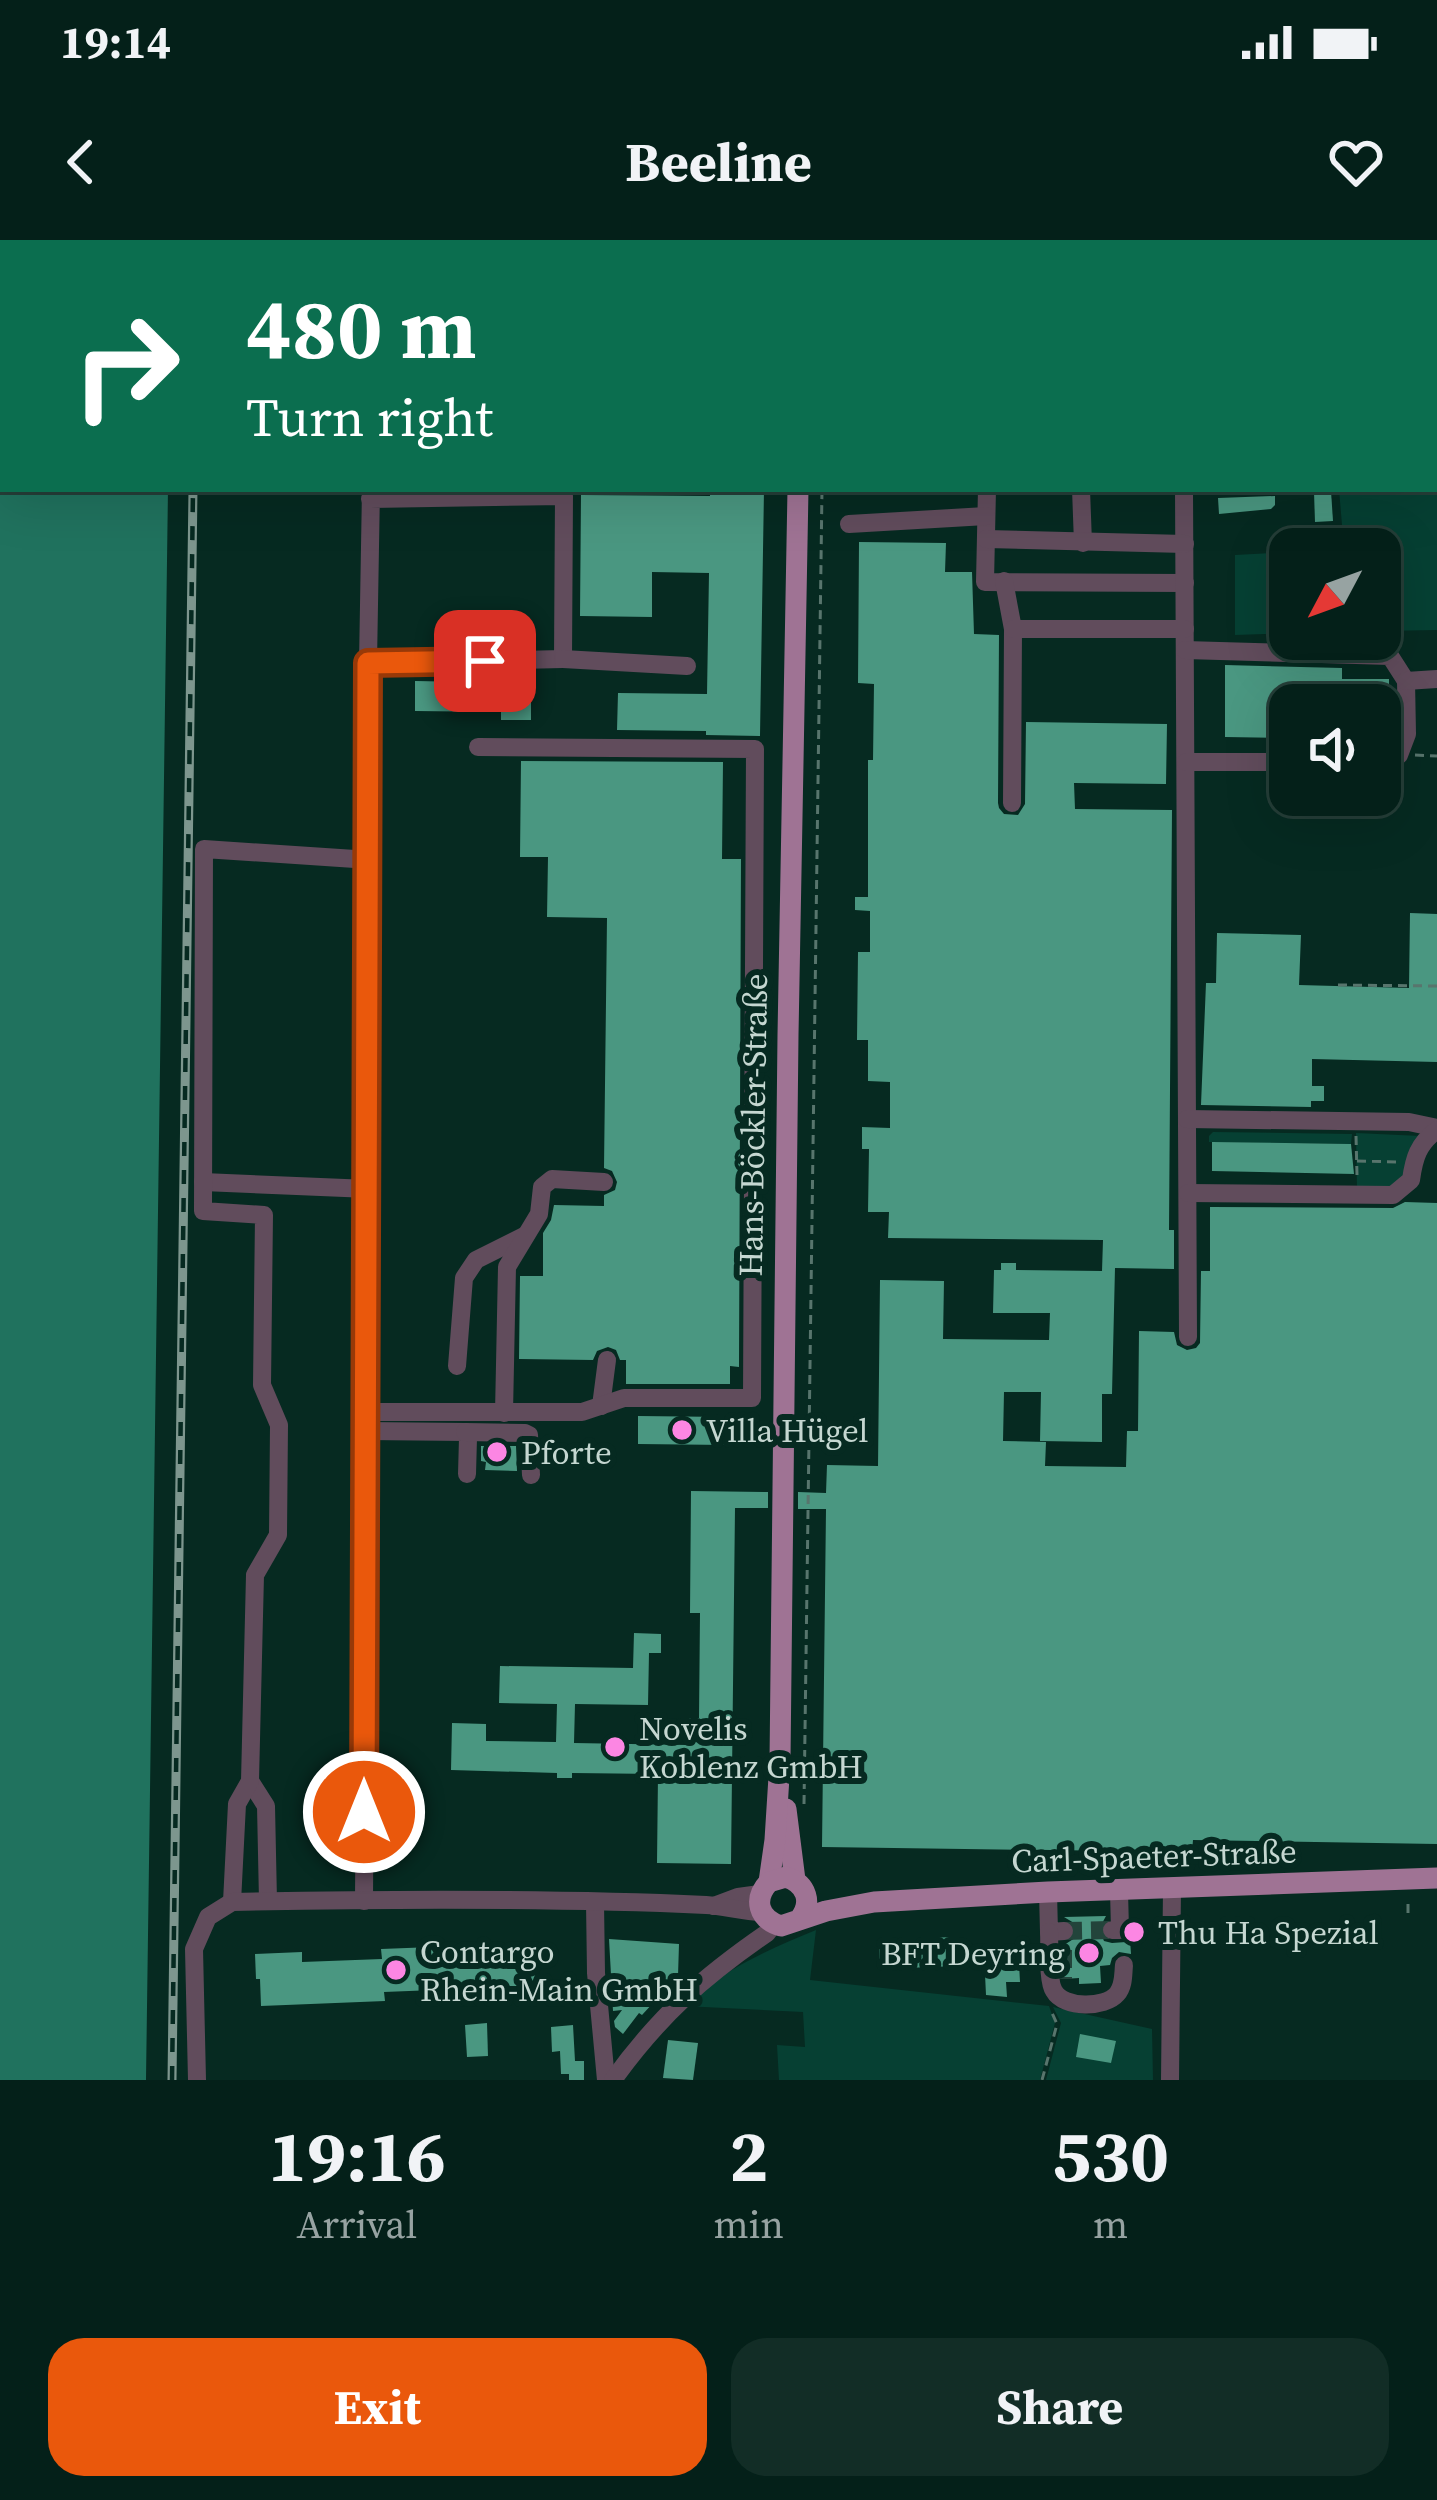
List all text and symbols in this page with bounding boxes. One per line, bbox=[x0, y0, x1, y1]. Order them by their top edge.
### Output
text: 19:14 bbox=[60, 11, 171, 73]
text: Beeline bbox=[625, 125, 812, 199]
icon: back bbox=[48, 129, 114, 195]
icon: heart bbox=[1323, 129, 1389, 195]
text: 480 m bbox=[246, 271, 477, 386]
icon: right bbox=[48, 288, 204, 444]
text: Turn right bbox=[246, 380, 493, 454]
north arrow bbox=[1269, 528, 1401, 660]
map controls bbox=[1269, 528, 1401, 816]
pin bbox=[434, 610, 536, 712]
icon: arrive bbox=[452, 628, 518, 694]
button: sound bbox=[1269, 684, 1401, 816]
street label: Hans-Böckler-Straße bbox=[728, 973, 778, 1277]
place label: Villa Hügel bbox=[706, 1408, 868, 1453]
marker: Villa Hügel bbox=[669, 1417, 695, 1443]
place label: Pforte bbox=[521, 1430, 612, 1475]
marker: Pforte bbox=[484, 1439, 510, 1465]
place label: Novelis Koblenz GmbH bbox=[639, 1706, 863, 1789]
marker: Novelis Koblenz GmbH bbox=[602, 1734, 628, 1760]
position arrow bbox=[301, 1749, 427, 1875]
street label: Carl-Spaeter-Straße bbox=[1011, 1829, 1297, 1883]
place label: Thu Ha Spezial bbox=[1158, 1910, 1379, 1955]
marker: Thu Ha Spezial bbox=[1121, 1919, 1147, 1945]
place label: Contargo Rhein-Main GmbH bbox=[420, 1929, 698, 2012]
place label: BFT Deyring bbox=[881, 1931, 1065, 1976]
marker: BFT Deyring bbox=[1076, 1940, 1102, 1966]
marker: Contargo Rhein-Main GmbH bbox=[383, 1957, 409, 1983]
text: 19:16 bbox=[268, 2106, 446, 2205]
text: 2 bbox=[729, 2106, 768, 2205]
text: 530 bbox=[1052, 2106, 1169, 2205]
text: Arrival bbox=[297, 2198, 417, 2251]
text: min bbox=[714, 2198, 784, 2251]
text: m bbox=[1093, 2198, 1128, 2251]
button: Exit bbox=[48, 2338, 707, 2476]
button: Share bbox=[731, 2338, 1389, 2476]

